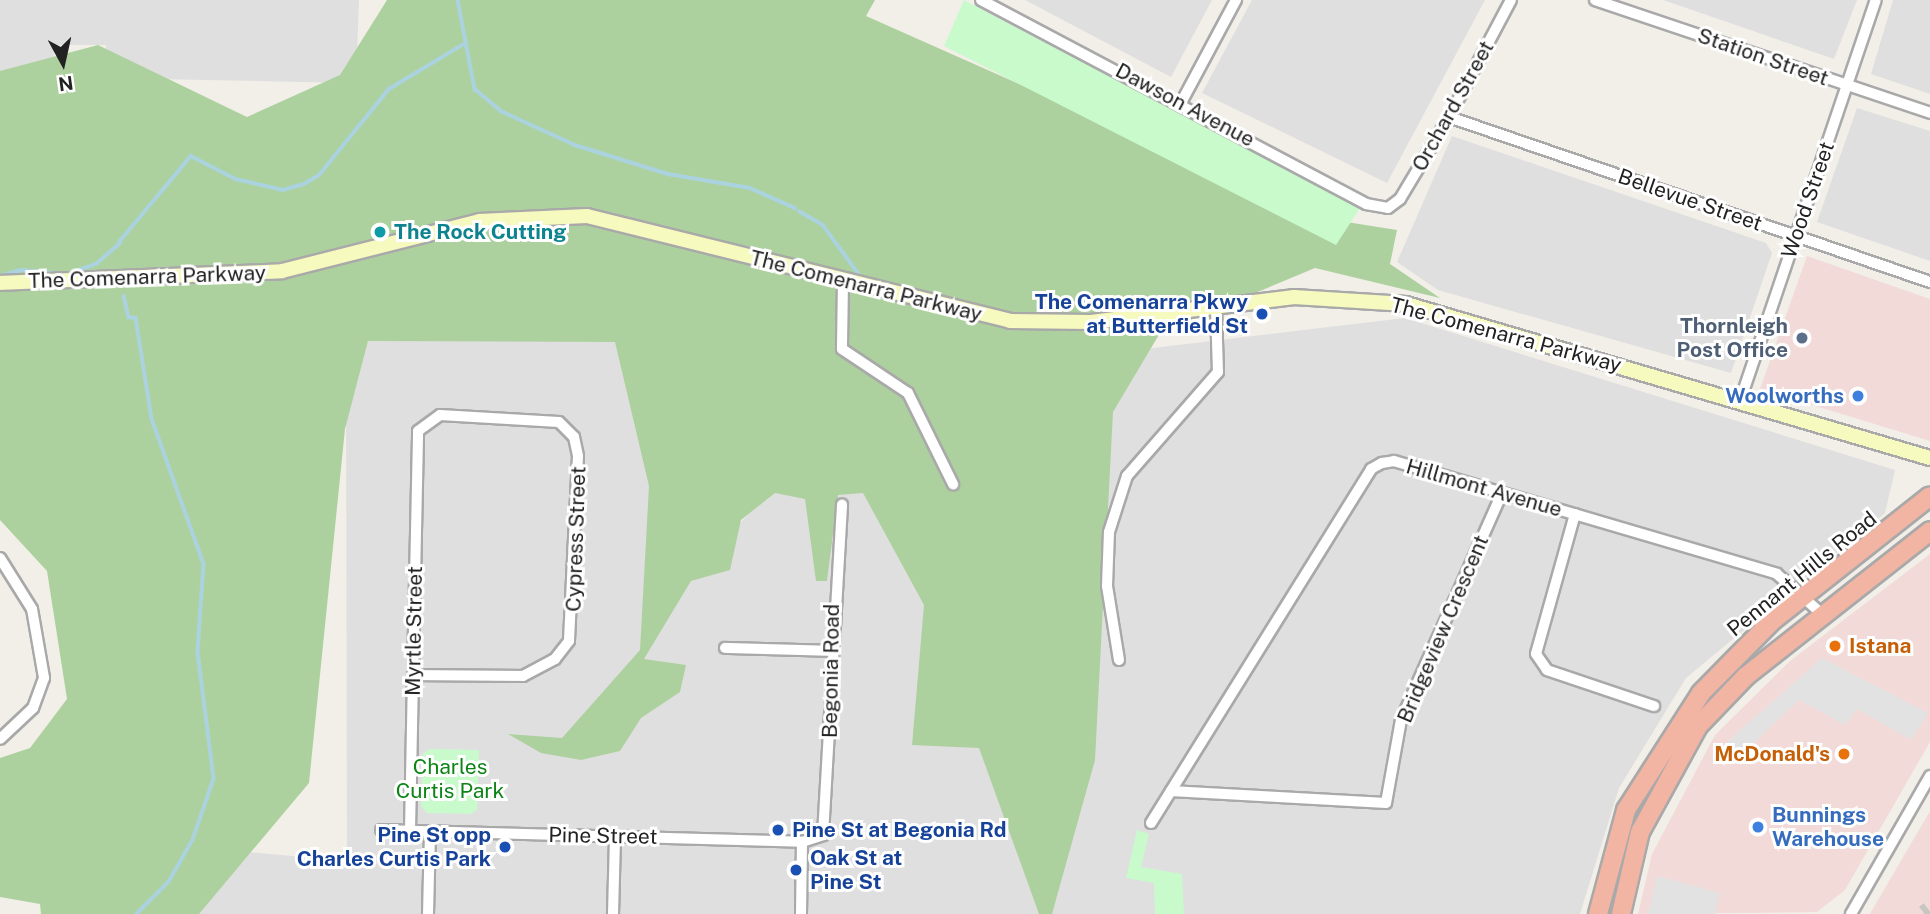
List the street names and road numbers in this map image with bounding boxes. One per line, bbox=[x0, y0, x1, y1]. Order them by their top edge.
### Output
street label: Station Street bbox=[1694, 23, 1832, 91]
street label: Orchard Street bbox=[1407, 36, 1499, 176]
street label: Dawson Avenue bbox=[1111, 58, 1259, 152]
street label: Wood Street bbox=[1776, 138, 1840, 262]
street label: Bellevue Street bbox=[1615, 164, 1765, 236]
street label: The Comenarra Parkway bbox=[747, 245, 985, 327]
street label: The Comenarra Parkway bbox=[28, 260, 266, 294]
street label: The Comenarra Parkway bbox=[1388, 292, 1624, 378]
street label: Hillmont Avenue bbox=[1403, 454, 1565, 522]
street label: Cypress Street bbox=[561, 466, 591, 612]
street label: Pennant Hills Road bbox=[1722, 506, 1882, 642]
street label: Bridgeview Crescent bbox=[1392, 531, 1494, 727]
street label: Myrtle Street bbox=[400, 566, 428, 696]
street label: Begonia Road bbox=[817, 604, 845, 738]
street label: Pine Street bbox=[548, 822, 658, 850]

